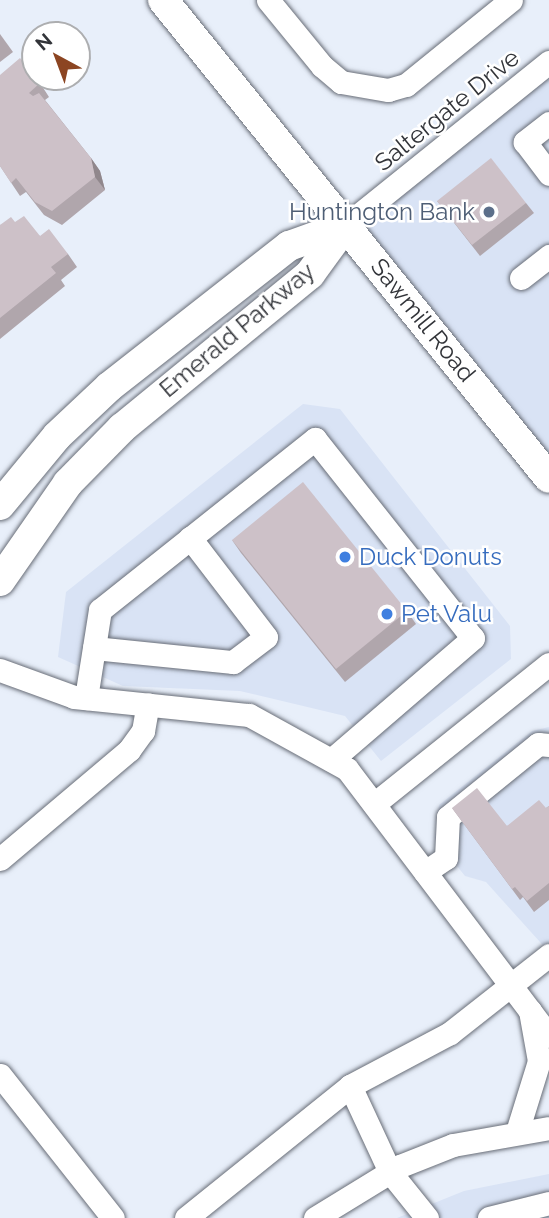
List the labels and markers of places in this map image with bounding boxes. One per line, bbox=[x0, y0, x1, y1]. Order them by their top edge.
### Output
place label: Huntington Bank bbox=[289, 198, 475, 226]
marker: Huntington Bank bbox=[481, 204, 497, 220]
place label: Duck Donuts bbox=[359, 543, 502, 571]
marker: Duck Donuts bbox=[337, 549, 353, 565]
place label: Pet Valu bbox=[401, 600, 493, 628]
marker: Pet Valu bbox=[379, 606, 395, 622]

